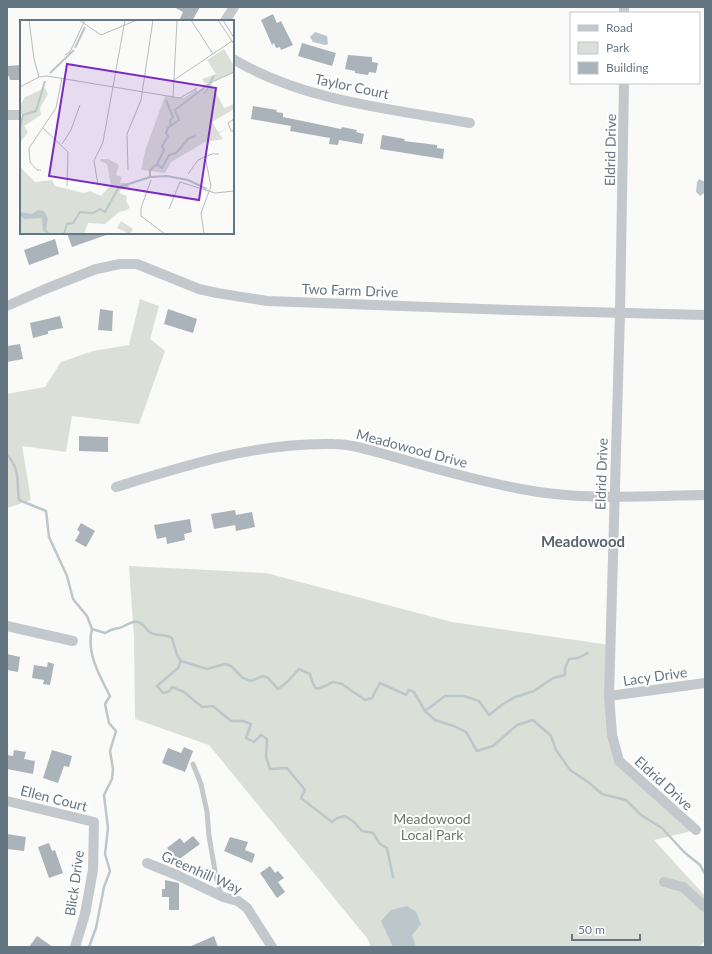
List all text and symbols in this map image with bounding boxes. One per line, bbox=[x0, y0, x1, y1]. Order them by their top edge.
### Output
legend bbox=[570, 12, 700, 84]
inset map bbox=[20, 20, 234, 234]
text: Road bbox=[606, 20, 633, 35]
text: Park bbox=[606, 40, 630, 55]
text: Building bbox=[606, 60, 649, 75]
street label: Taylor Court bbox=[313, 70, 391, 102]
street label: Eldrid Drive bbox=[601, 114, 619, 186]
street label: Two Farm Drive bbox=[301, 280, 399, 300]
street label: Meadowood Drive bbox=[355, 425, 469, 471]
street label: Eldrid Drive bbox=[591, 438, 611, 510]
district label: Meadowood bbox=[541, 532, 625, 550]
street label: Lacy Drive bbox=[622, 663, 688, 689]
street label: Eldrid Drive bbox=[631, 752, 697, 814]
street label: Ellen Court bbox=[19, 781, 89, 815]
park label: Meadowood Local Park bbox=[393, 810, 471, 843]
street label: Greenhill Way bbox=[159, 847, 246, 898]
street label: Blick Drive bbox=[61, 849, 87, 917]
scale bar bbox=[572, 916, 640, 942]
text: 50 m bbox=[578, 922, 605, 937]

